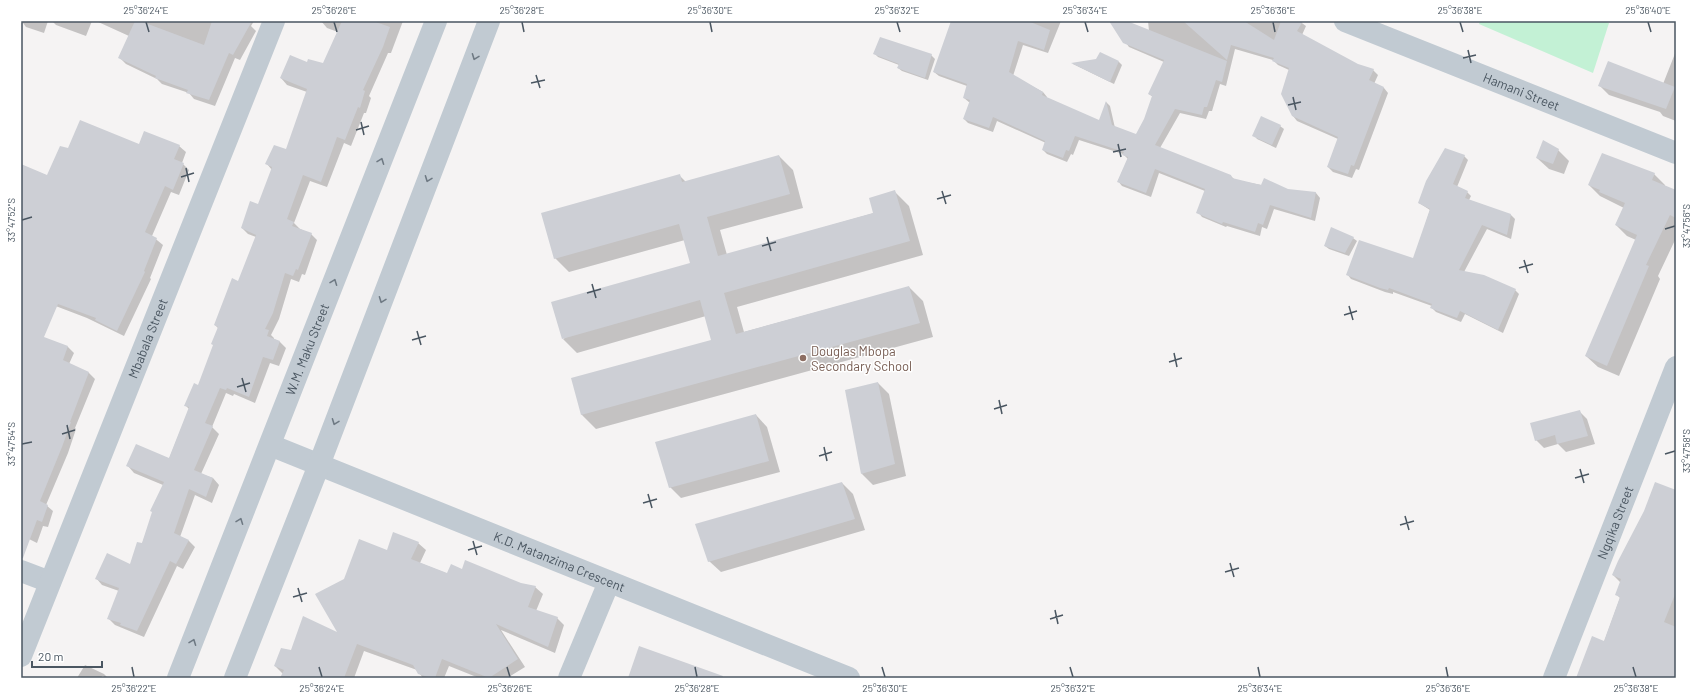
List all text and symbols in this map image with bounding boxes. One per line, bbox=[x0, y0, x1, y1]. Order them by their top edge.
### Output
text: 25°36'24"E bbox=[123, 4, 169, 16]
text: 25°36'26"E bbox=[311, 4, 357, 16]
text: 25°36'28"E bbox=[499, 4, 545, 16]
text: 25°36'30"E bbox=[687, 4, 733, 16]
text: 25°36'32"E bbox=[874, 4, 920, 16]
text: 25°36'34"E bbox=[1062, 4, 1108, 16]
text: 25°36'36"E bbox=[1251, 4, 1295, 16]
text: 25°36'38"E bbox=[1438, 4, 1482, 16]
text: 25°36'40"E bbox=[1625, 4, 1671, 16]
one-way arrow bbox=[471, 54, 479, 61]
street label: Hamani Street bbox=[1481, 69, 1562, 114]
one-way arrow bbox=[377, 158, 385, 165]
one-way arrow bbox=[425, 175, 433, 182]
text: 33°47'52"S bbox=[5, 198, 17, 242]
text: 33°47'56"S bbox=[1680, 204, 1692, 248]
one-way arrow bbox=[329, 279, 337, 286]
street label: Mbabala Street bbox=[124, 296, 171, 381]
one-way arrow bbox=[378, 297, 386, 304]
street label: W.M. Maku Street bbox=[282, 301, 332, 398]
place label: Douglas Mbopa Secondary School bbox=[811, 343, 912, 374]
marker: Douglas Mbopa Secondary School bbox=[798, 353, 808, 363]
one-way arrow bbox=[332, 418, 340, 425]
text: 33°47'54"S bbox=[5, 422, 17, 466]
text: 33°47'58"S bbox=[1680, 429, 1692, 473]
street label: Ngqika Street bbox=[1593, 484, 1637, 562]
one-way arrow bbox=[236, 517, 244, 524]
street label: K.D. Matanzima Crescent bbox=[491, 528, 627, 595]
one-way arrow bbox=[188, 638, 196, 645]
scale bar bbox=[32, 643, 102, 669]
text: 20 m bbox=[38, 649, 64, 663]
text: 25°36'22"E bbox=[111, 682, 157, 694]
text: 25°36'24"E bbox=[299, 682, 345, 694]
text: 25°36'26"E bbox=[487, 682, 533, 694]
text: 25°36'28"E bbox=[674, 682, 720, 694]
text: 25°36'30"E bbox=[862, 682, 908, 694]
text: 25°36'32"E bbox=[1050, 682, 1096, 694]
text: 25°36'34"E bbox=[1237, 682, 1283, 694]
text: 25°36'36"E bbox=[1426, 682, 1470, 694]
text: 25°36'38"E bbox=[1614, 682, 1658, 694]

